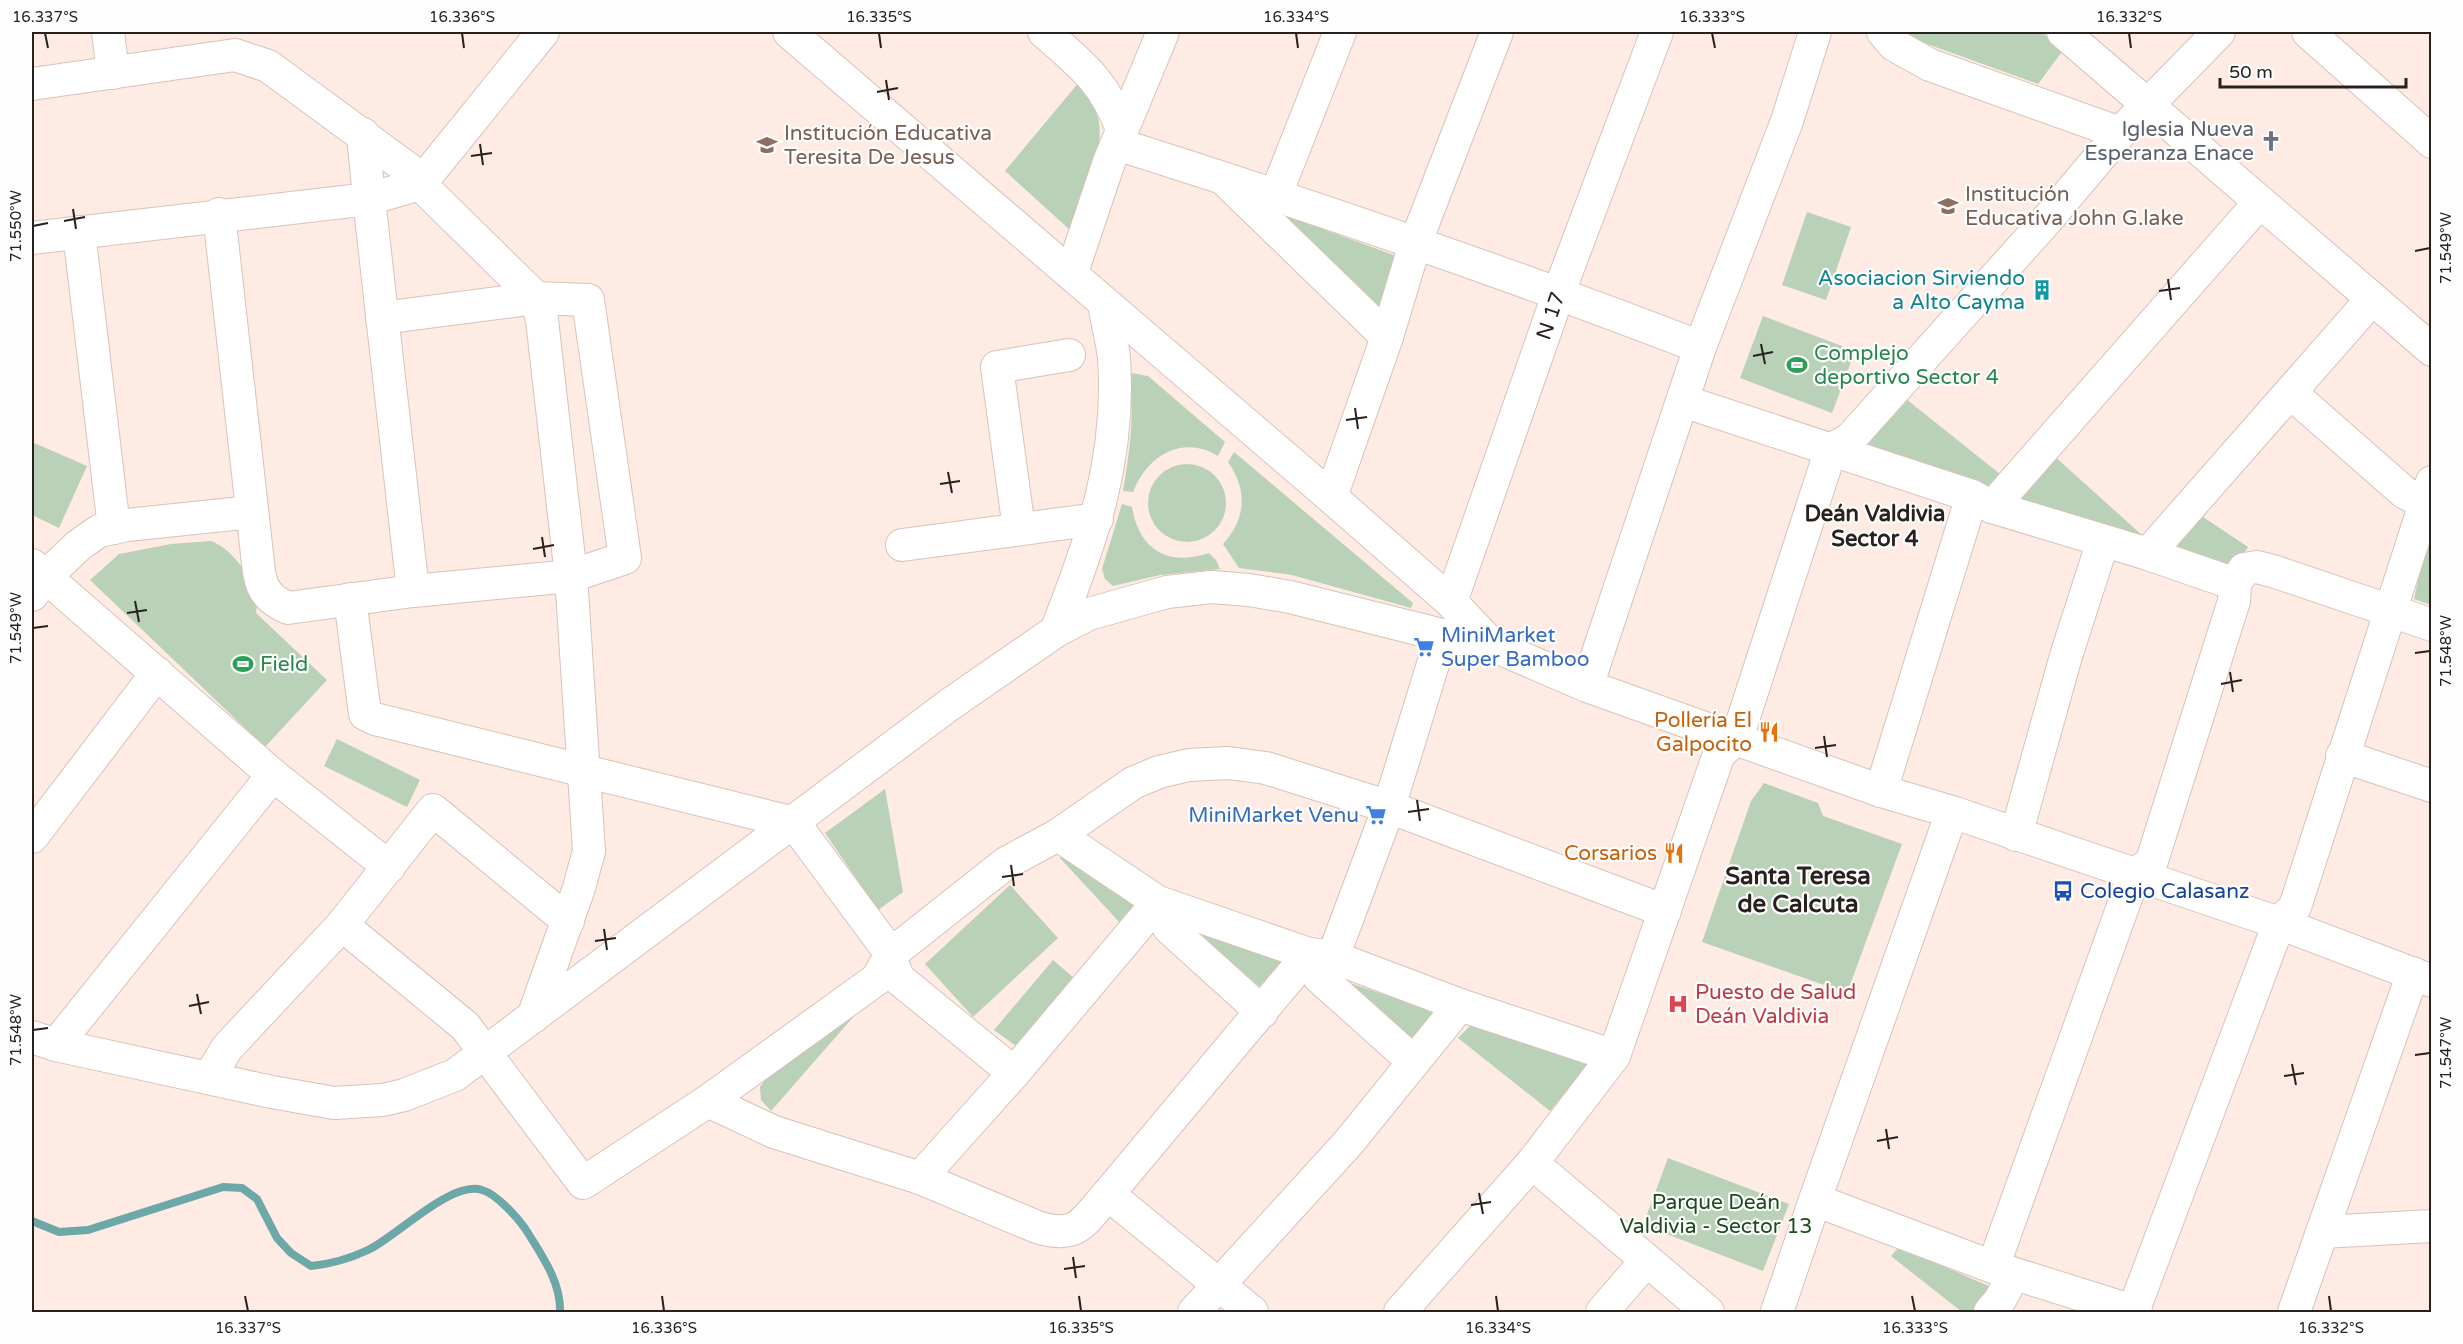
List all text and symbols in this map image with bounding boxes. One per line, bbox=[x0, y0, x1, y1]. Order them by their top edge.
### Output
text: 16.337°S bbox=[12, 8, 78, 26]
text: 16.336°S bbox=[429, 8, 495, 26]
text: 16.335°S bbox=[846, 8, 912, 26]
text: 16.334°S bbox=[1263, 8, 1329, 26]
text: 16.333°S bbox=[1679, 8, 1745, 26]
text: 16.332°S bbox=[2096, 8, 2162, 26]
scale bar bbox=[2220, 51, 2406, 89]
text: 50 m bbox=[2229, 61, 2273, 83]
place label: Iglesia Nueva Esperanza Enace bbox=[2084, 117, 2254, 166]
place label: Institución Educativa Teresita De Jesus bbox=[784, 121, 992, 170]
church icon: Iglesia Nueva Esperanza Enace bbox=[2259, 129, 2283, 153]
school or university icon: Institución Educativa Teresita De Jesus bbox=[755, 133, 779, 157]
place label: Institución Educativa John G.lake bbox=[1965, 182, 2184, 231]
text: 71.550°W bbox=[7, 190, 25, 262]
school or university icon: Institución Educativa John G.lake bbox=[1936, 194, 1960, 218]
text: 71.549°W bbox=[2437, 212, 2455, 284]
place label: Asociacion Sirviendo a Alto Cayma bbox=[1818, 266, 2025, 315]
building icon: Asociacion Sirviendo a Alto Cayma bbox=[2030, 278, 2054, 302]
street label: N 17 bbox=[1531, 289, 1571, 343]
place label: Complejo deportivo Sector 4 bbox=[1814, 341, 1999, 390]
sports icon: Complejo deportivo Sector 4 bbox=[1785, 353, 1809, 377]
district label: Deán Valdivia Sector 4 bbox=[1805, 501, 1945, 552]
text: 71.549°W bbox=[7, 592, 25, 664]
text: 71.548°W bbox=[2437, 615, 2455, 687]
place label: MiniMarket Super Bamboo bbox=[1441, 623, 1590, 672]
supermarket icon: MiniMarket Super Bamboo bbox=[1412, 635, 1436, 659]
sports icon: Field bbox=[231, 652, 255, 676]
place label: Field bbox=[260, 652, 308, 677]
place label: Pollería El Galpocito bbox=[1654, 708, 1752, 757]
restaurant icon: Pollería El Galpocito bbox=[1757, 720, 1781, 744]
place label: MiniMarket Venu bbox=[1188, 803, 1359, 828]
supermarket icon: MiniMarket Venu bbox=[1364, 803, 1388, 827]
place label: Corsarios bbox=[1564, 841, 1657, 866]
restaurant icon: Corsarios bbox=[1662, 841, 1686, 865]
district label: Santa Teresa de Calcuta bbox=[1725, 862, 1871, 919]
bus stop icon: Colegio Calasanz bbox=[2051, 879, 2075, 903]
place label: Colegio Calasanz bbox=[2080, 879, 2249, 904]
place label: Puesto de Salud Deán Valdivia bbox=[1695, 980, 1856, 1029]
hospital icon: Puesto de Salud Deán Valdivia bbox=[1666, 992, 1690, 1016]
text: 71.548°W bbox=[7, 994, 25, 1066]
text: 71.547°W bbox=[2437, 1017, 2455, 1089]
park label: Parque Deán Valdivia - Sector 13 bbox=[1619, 1190, 1813, 1239]
text: 16.337°S bbox=[215, 1319, 281, 1337]
text: 16.336°S bbox=[631, 1319, 697, 1337]
text: 16.335°S bbox=[1048, 1319, 1114, 1337]
text: 16.334°S bbox=[1465, 1319, 1531, 1337]
text: 16.333°S bbox=[1882, 1319, 1948, 1337]
text: 16.332°S bbox=[2298, 1319, 2364, 1337]

